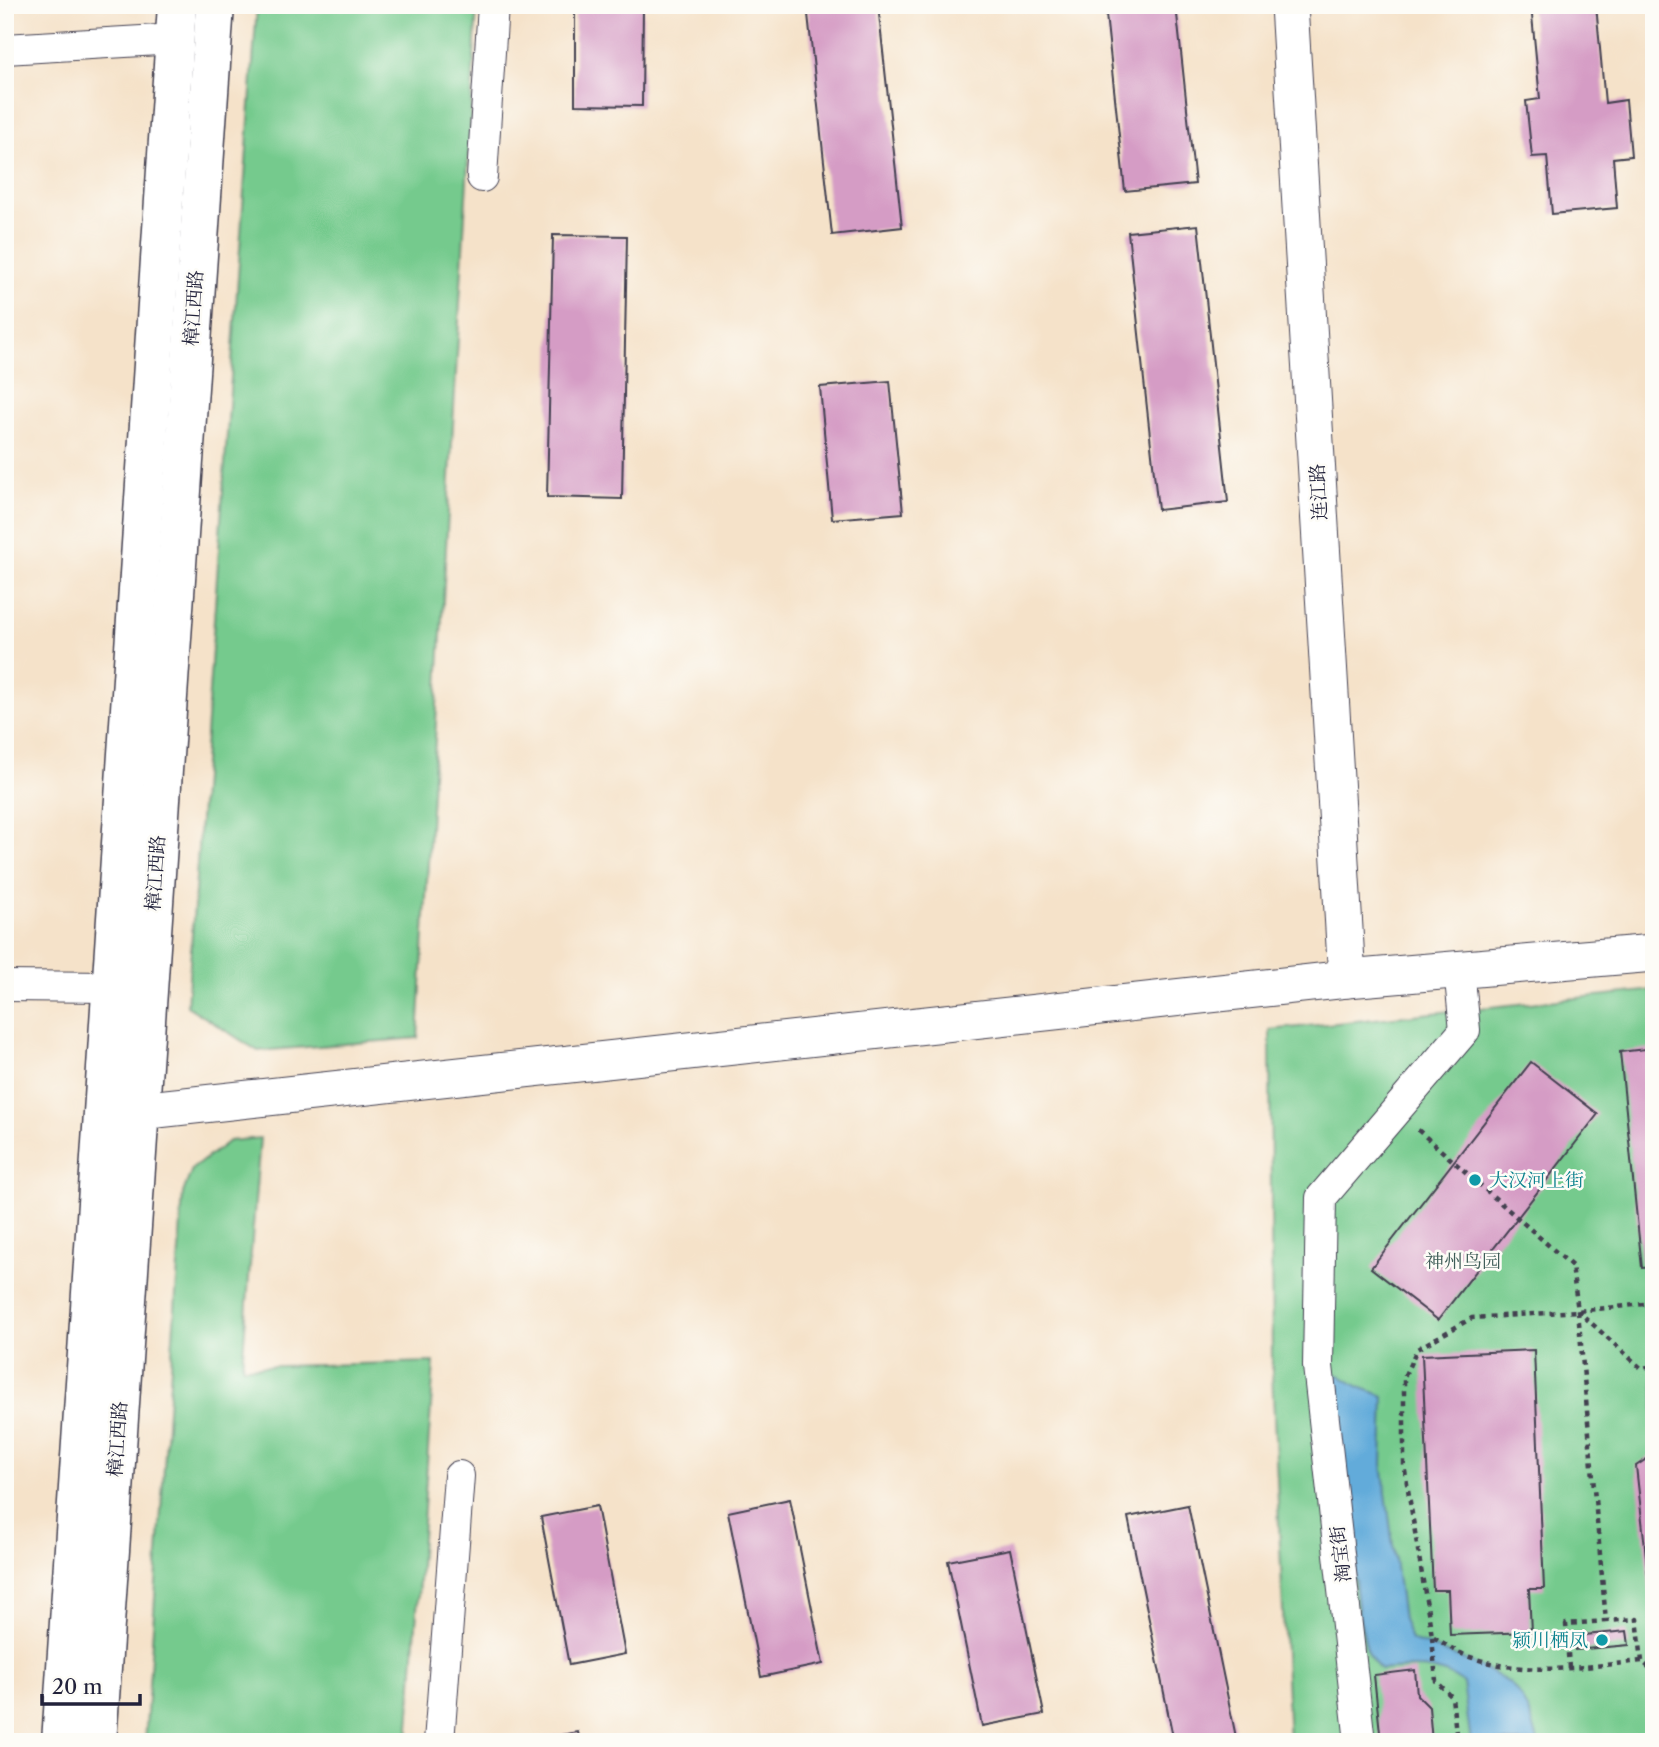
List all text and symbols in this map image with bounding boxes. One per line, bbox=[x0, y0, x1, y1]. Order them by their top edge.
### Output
street label: 樟江西路 bbox=[179, 269, 208, 347]
street label: 连江路 bbox=[1306, 463, 1331, 521]
street label: 樟江西路 bbox=[141, 834, 170, 912]
place label: 大汉河上街 bbox=[1489, 1169, 1584, 1192]
marker: 大汉河上街 bbox=[1467, 1172, 1483, 1188]
park label: 神州鸟园 bbox=[1425, 1250, 1501, 1273]
street label: 樟江西路 bbox=[103, 1400, 132, 1478]
street label: 淘宝街 bbox=[1326, 1524, 1355, 1584]
place label: 颍川栖凤 bbox=[1512, 1629, 1588, 1652]
marker: 颍川栖凤 bbox=[1594, 1632, 1610, 1648]
scale bar bbox=[42, 1663, 140, 1707]
text: 20 m bbox=[52, 1674, 103, 1699]

